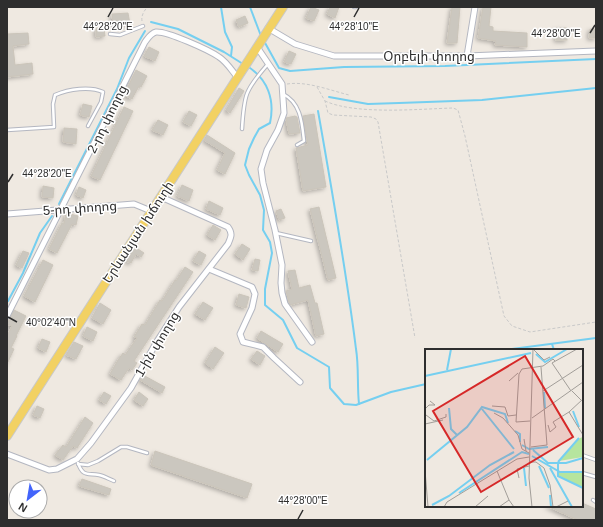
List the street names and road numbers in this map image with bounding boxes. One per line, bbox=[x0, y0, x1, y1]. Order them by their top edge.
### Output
street label: Օրբելի փողոց bbox=[383, 49, 475, 64]
street label: 2-րդ փողոց bbox=[84, 82, 130, 156]
street label: Երևանյան խճուղի bbox=[99, 178, 177, 286]
street label: 5-րդ փողոց bbox=[42, 198, 118, 218]
street label: 1-ին փողոց bbox=[132, 309, 182, 379]

